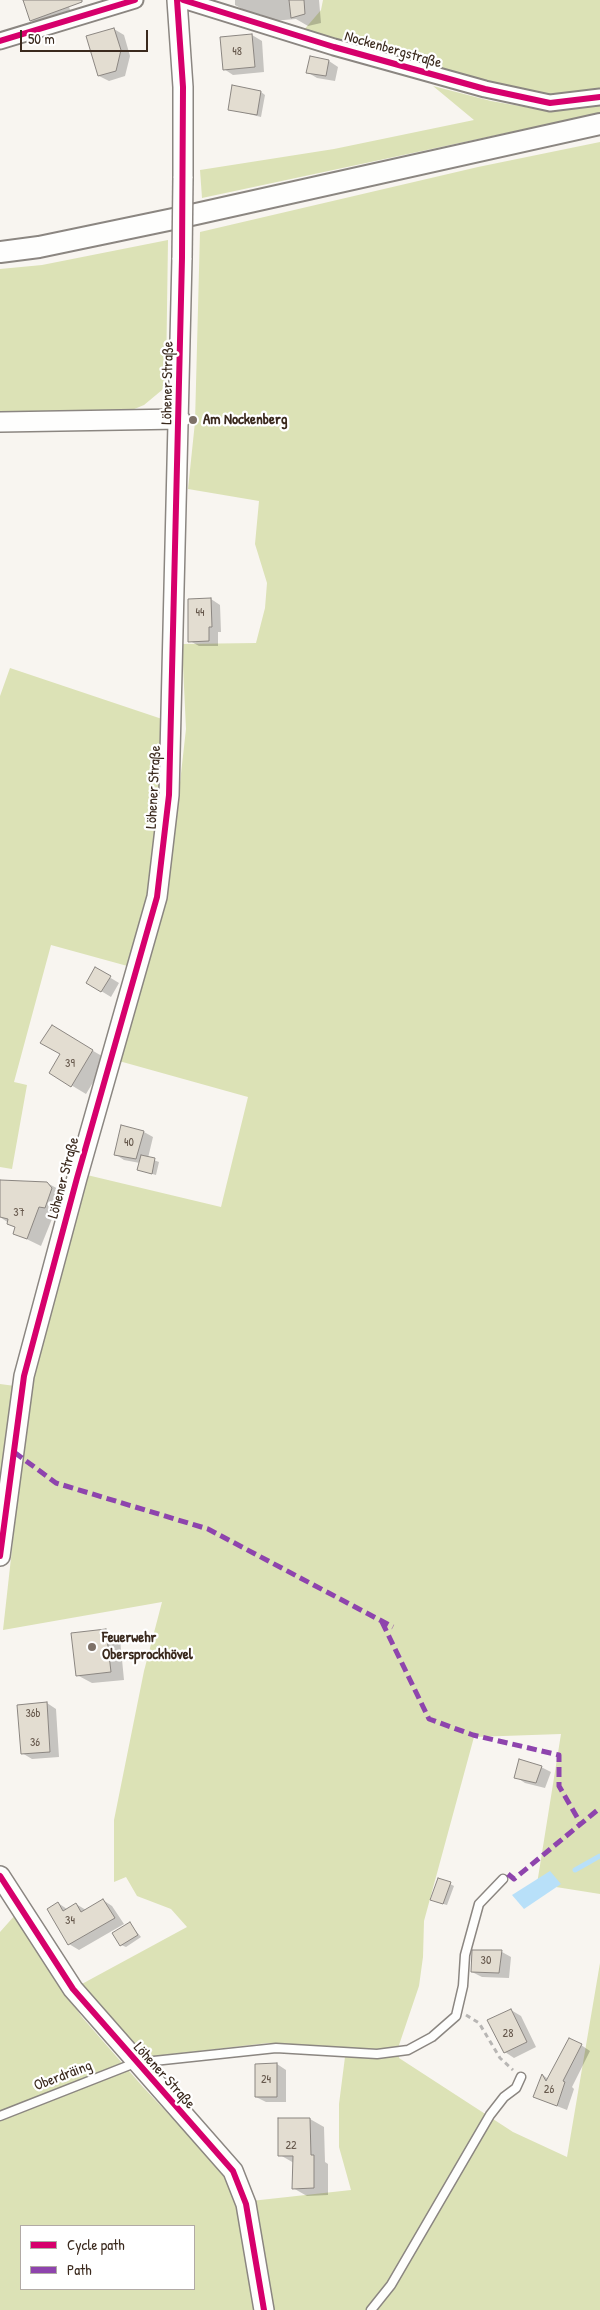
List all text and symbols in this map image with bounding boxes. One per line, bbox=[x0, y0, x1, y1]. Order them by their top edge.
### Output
scale bar bbox=[22, 20, 150, 52]
text: 50 m bbox=[28, 28, 55, 49]
street label: Nockenbergstraße bbox=[342, 28, 444, 72]
house number: 48 bbox=[232, 45, 242, 59]
street label: Löhener Straße bbox=[158, 341, 178, 425]
place label: Am Nockenberg bbox=[203, 411, 287, 429]
marker: Am Nockenberg bbox=[187, 414, 199, 426]
house number: 44 bbox=[196, 606, 204, 620]
street label: Löhener Straße bbox=[143, 745, 165, 829]
house number: 39 bbox=[65, 1057, 75, 1071]
street label: Löhener Straße bbox=[45, 1135, 83, 1221]
house number: 40 bbox=[124, 1136, 134, 1150]
house number: 37 bbox=[13, 1206, 25, 1220]
place label: Feuerwehr Obersprockhövel bbox=[102, 1629, 193, 1664]
marker: Feuerwehr Obersprockhövel bbox=[86, 1641, 98, 1653]
house number: 36b bbox=[25, 1707, 41, 1721]
house number: 36 bbox=[30, 1736, 40, 1750]
house number: 34 bbox=[65, 1914, 75, 1928]
house number: 30 bbox=[481, 1954, 491, 1968]
house number: 28 bbox=[503, 2027, 513, 2041]
street label: Löhener Straße bbox=[129, 2039, 199, 2113]
street label: Oberdräing bbox=[31, 2057, 95, 2095]
house number: 24 bbox=[261, 2073, 271, 2087]
house number: 26 bbox=[544, 2083, 554, 2097]
house number: 22 bbox=[285, 2139, 297, 2153]
legend bbox=[20, 2225, 195, 2290]
text: Cycle path bbox=[67, 2234, 125, 2255]
text: Path bbox=[67, 2259, 92, 2280]

